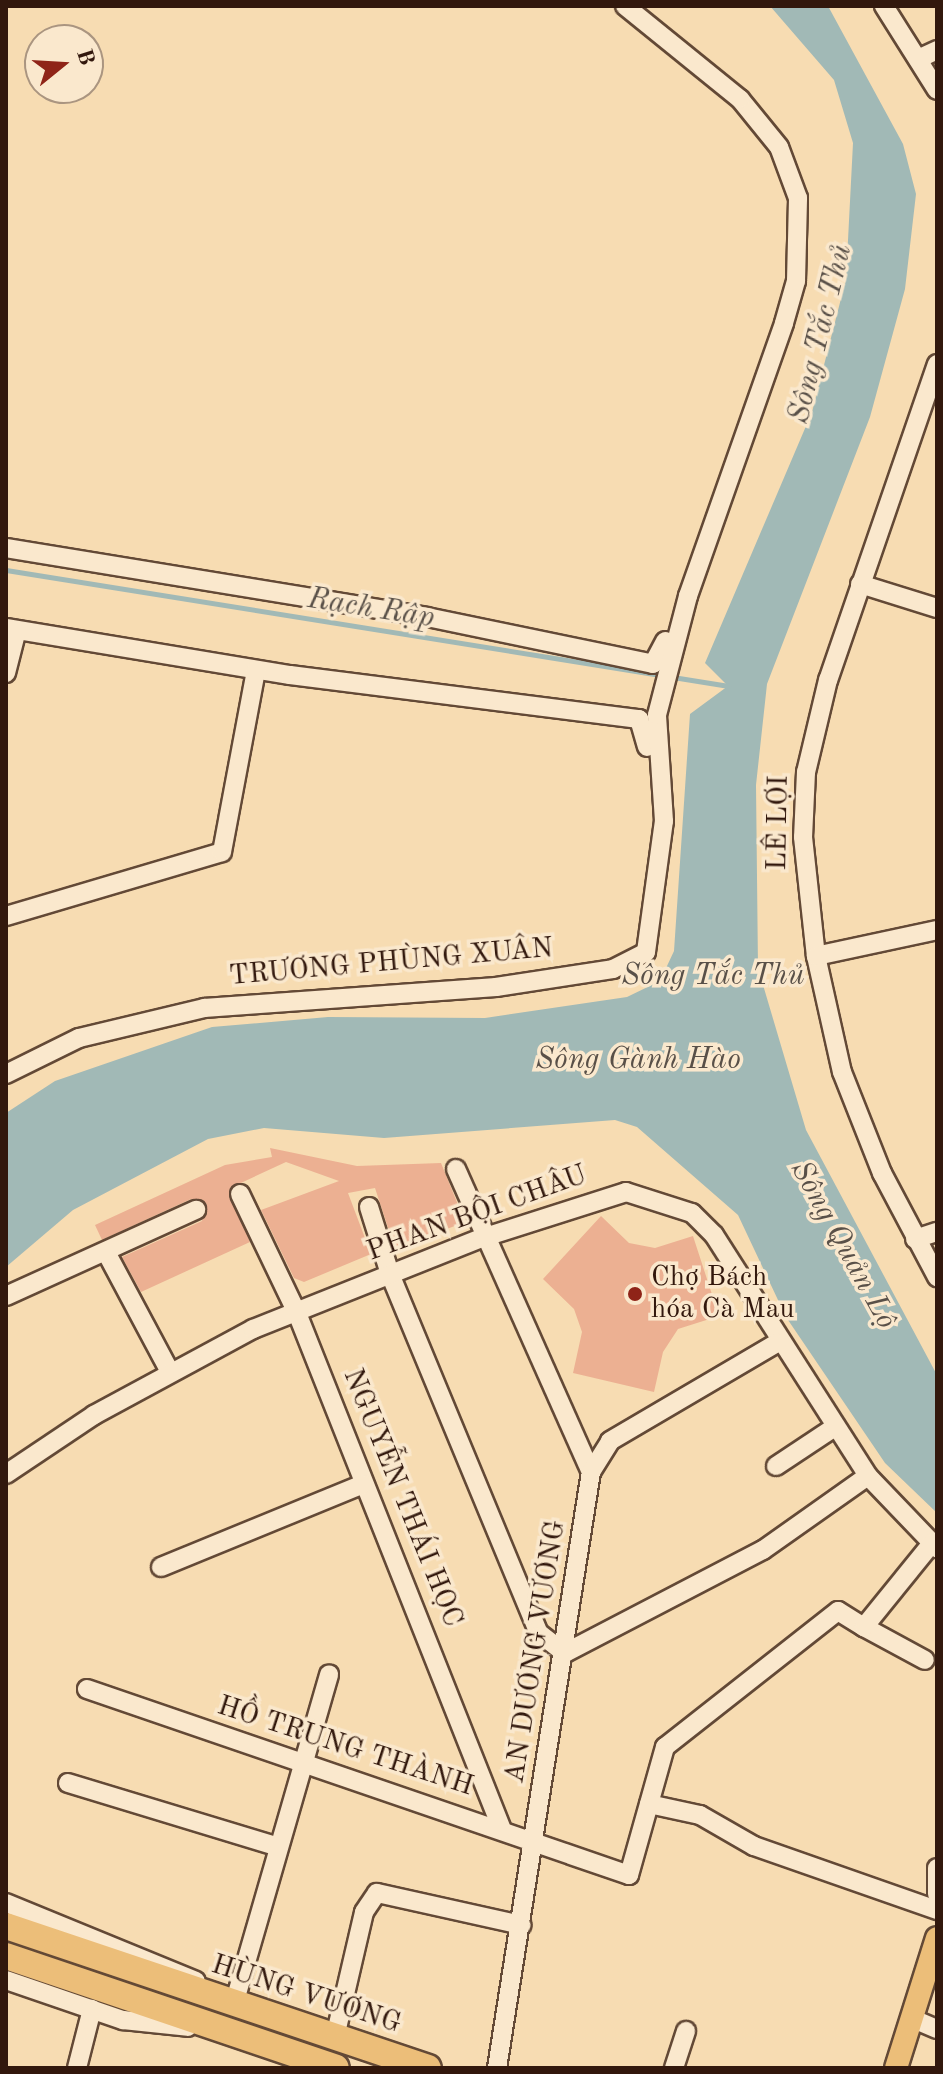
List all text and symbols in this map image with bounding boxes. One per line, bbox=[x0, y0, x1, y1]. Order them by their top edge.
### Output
north arrow bbox=[24, 24, 104, 104]
text: B bbox=[72, 46, 98, 68]
water label: Sông Tắc Thủ bbox=[781, 241, 861, 427]
water label: Rạch Rập bbox=[305, 581, 437, 637]
street label: LÊ LỢI bbox=[761, 775, 797, 871]
street label: TRƯƠNG PHÙNG XUÂN bbox=[228, 932, 554, 994]
water label: Sông Tắc Thủ bbox=[621, 958, 805, 994]
water label: Sông Gành Hào bbox=[535, 1042, 741, 1078]
water label: Sông Quản Lộ bbox=[782, 1155, 904, 1335]
street label: PHAN BỘI CHÂU bbox=[362, 1159, 592, 1269]
place label: Chợ Bách hóa Cà Mau bbox=[651, 1261, 794, 1327]
marker: Chợ Bách hóa Cà Mau bbox=[626, 1285, 644, 1303]
street label: NGUYỄN THÁI HỌC bbox=[335, 1364, 469, 1632]
street label: AN DƯƠNG VƯƠNG bbox=[499, 1518, 573, 1786]
street label: HỒ TRUNG THÀNH bbox=[213, 1690, 477, 1804]
street label: HÙNG VƯƠNG bbox=[207, 1948, 405, 2042]

